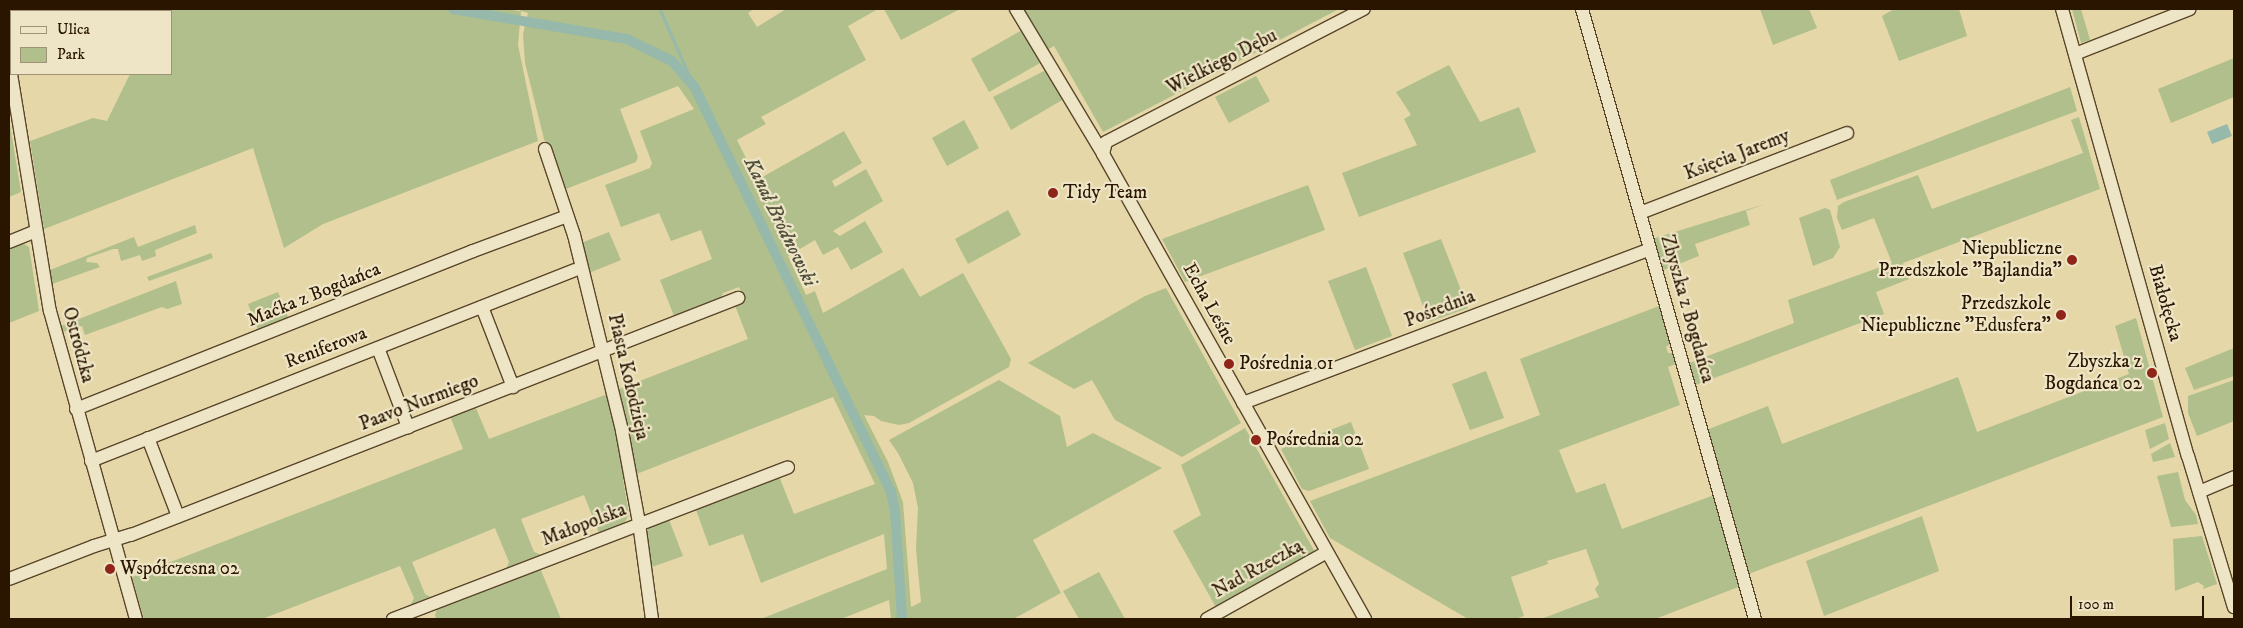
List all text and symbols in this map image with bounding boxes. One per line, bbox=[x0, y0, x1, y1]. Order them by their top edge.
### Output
legend bbox=[10, 10, 172, 75]
text: Ulica bbox=[57, 20, 90, 39]
street label: Wielkiego Dębu bbox=[1163, 24, 1281, 100]
text: Park bbox=[57, 45, 85, 64]
street label: Księcia Jaremy bbox=[1681, 124, 1793, 186]
water label: Kanał Bródnowski bbox=[738, 153, 822, 291]
place label: Tidy Team bbox=[1063, 182, 1147, 204]
marker: Tidy Team bbox=[1047, 187, 1059, 199]
street label: Zbyszka z Bogdańca bbox=[1655, 232, 1719, 386]
place label: Niepubliczne Przedszkole "Bajlandia" bbox=[1878, 238, 2062, 282]
marker: Niepubliczne Przedszkole "Bajlandia" bbox=[2066, 254, 2078, 266]
street label: Maćka z Bogdańca bbox=[244, 258, 384, 332]
street label: Echa Leśne bbox=[1177, 259, 1241, 349]
street label: Białołęcka bbox=[2143, 262, 2187, 344]
street label: Pośrednia bbox=[1402, 285, 1478, 333]
place label: Przedszkole Niepubliczne "Edusfera" bbox=[1861, 293, 2051, 337]
street label: Ostródzka bbox=[57, 305, 99, 385]
marker: Przedszkole Niepubliczne "Edusfera" bbox=[2055, 309, 2067, 321]
street label: Piasta Kołodzieja bbox=[602, 312, 654, 442]
street label: Reniferowa bbox=[282, 322, 370, 374]
place label: Zbyszka z Bogdańca 02 bbox=[2044, 351, 2142, 395]
place label: Pośrednia 01 bbox=[1239, 353, 1334, 375]
marker: Pośrednia 01 bbox=[1223, 358, 1235, 370]
marker: Zbyszka z Bogdańca 02 bbox=[2146, 367, 2158, 379]
street label: Paavo Nurmiego bbox=[356, 370, 482, 436]
place label: Pośrednia 02 bbox=[1266, 429, 1363, 451]
marker: Pośrednia 02 bbox=[1250, 434, 1262, 446]
street label: Małopolska bbox=[539, 498, 629, 552]
street label: Nad Rzeczką bbox=[1209, 535, 1307, 603]
place label: Współczesna 02 bbox=[120, 558, 239, 580]
marker: Współczesna 02 bbox=[104, 563, 116, 575]
scale bar bbox=[2073, 586, 2207, 618]
text: 100 m bbox=[2078, 595, 2114, 614]

